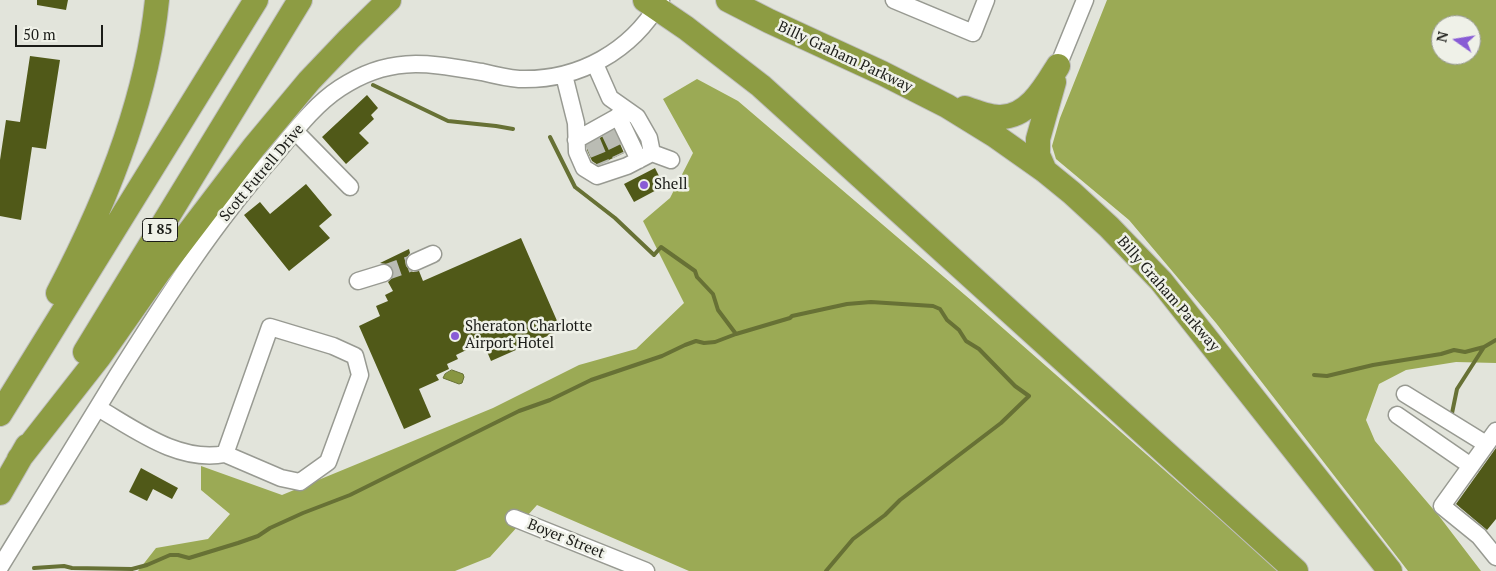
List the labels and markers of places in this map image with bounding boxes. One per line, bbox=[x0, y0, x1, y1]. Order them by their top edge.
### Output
place label: Shell bbox=[654, 176, 687, 194]
marker: Shell bbox=[638, 179, 650, 191]
place label: Sheraton Charlotte Airport Hotel bbox=[465, 318, 592, 353]
marker: Sheraton Charlotte Airport Hotel bbox=[449, 330, 461, 342]

